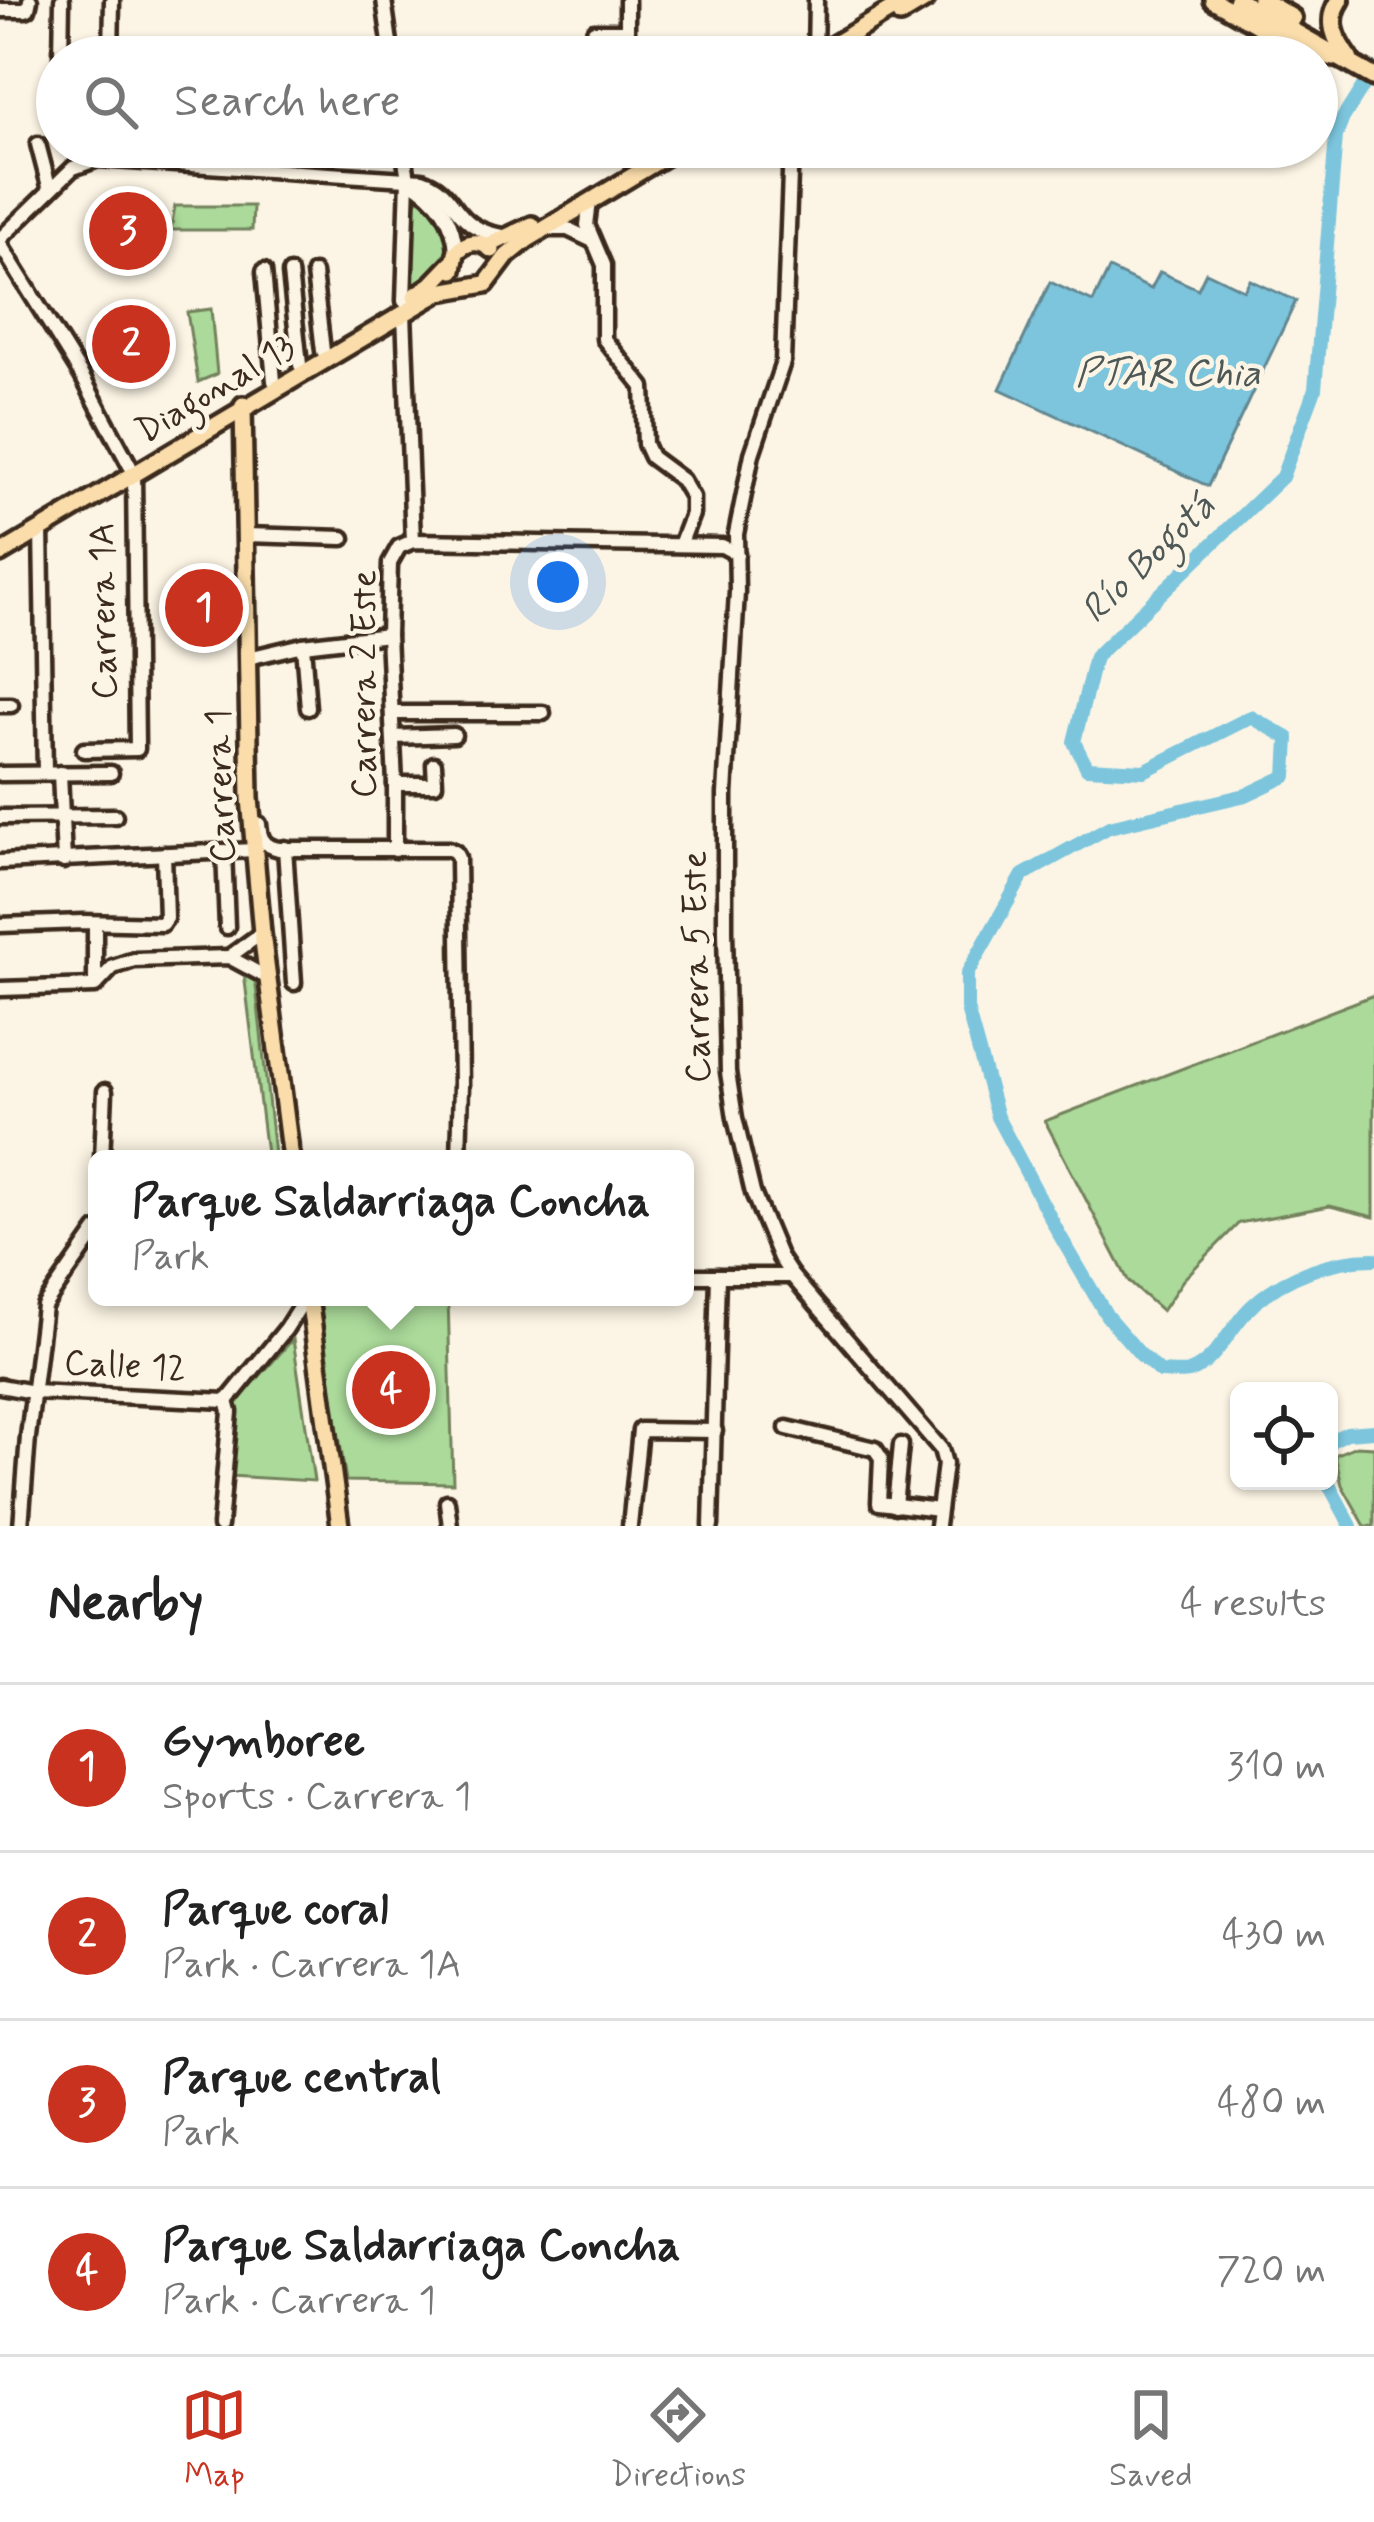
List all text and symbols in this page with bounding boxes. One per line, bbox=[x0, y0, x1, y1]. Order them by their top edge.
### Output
search box bbox=[36, 36, 1338, 168]
icon: search bbox=[78, 69, 144, 135]
text: Search here bbox=[174, 73, 401, 132]
pin: 3 bbox=[89, 186, 167, 276]
pin: 2 bbox=[92, 299, 170, 389]
street label: Diagonal 13 bbox=[128, 324, 306, 458]
water label: PTAR Chia bbox=[1076, 349, 1260, 400]
water label: Río Bogotá bbox=[1071, 482, 1230, 639]
street label: Carrera 1A bbox=[80, 522, 130, 700]
your location bbox=[528, 552, 588, 612]
pin: 1 bbox=[165, 563, 243, 653]
street label: Carrera 2 Este bbox=[342, 570, 389, 798]
street label: Carrera 1 bbox=[196, 708, 248, 864]
street label: Carrera 5 Este bbox=[672, 850, 724, 1084]
popup bbox=[88, 1150, 694, 1306]
text: Parque Saldarriaga Concha bbox=[132, 1173, 650, 1232]
text: Park bbox=[132, 1232, 209, 1283]
street label: Calle 12 bbox=[63, 1340, 187, 1394]
pin: 4 bbox=[352, 1345, 430, 1435]
map controls bbox=[1230, 1382, 1338, 1490]
button: locate bbox=[1230, 1382, 1338, 1490]
text: Nearby bbox=[48, 1571, 203, 1637]
text: 4 results bbox=[1180, 1579, 1326, 1630]
text: Gymboree bbox=[162, 1713, 365, 1772]
text: 1 bbox=[78, 1742, 96, 1793]
text: 310 m bbox=[1227, 1742, 1326, 1793]
text: Sports · Carrera 1 bbox=[162, 1772, 471, 1823]
text: Parque coral bbox=[162, 1881, 388, 1940]
text: 2 bbox=[77, 1910, 97, 1961]
text: 430 m bbox=[1222, 1910, 1326, 1961]
text: Park · Carrera 1A bbox=[162, 1940, 461, 1991]
text: Parque central bbox=[162, 2049, 441, 2108]
text: 3 bbox=[78, 2078, 96, 2129]
text: 480 m bbox=[1217, 2078, 1326, 2129]
text: Park bbox=[162, 2108, 240, 2159]
text: Parque Saldarriaga Concha bbox=[162, 2217, 681, 2276]
text: 4 bbox=[76, 2246, 98, 2297]
text: 720 m bbox=[1217, 2246, 1326, 2297]
text: Park · Carrera 1 bbox=[162, 2276, 436, 2327]
tab: Map bbox=[181, 2382, 247, 2498]
tab: Directions bbox=[610, 2382, 746, 2498]
tab: Saved bbox=[1109, 2382, 1193, 2498]

